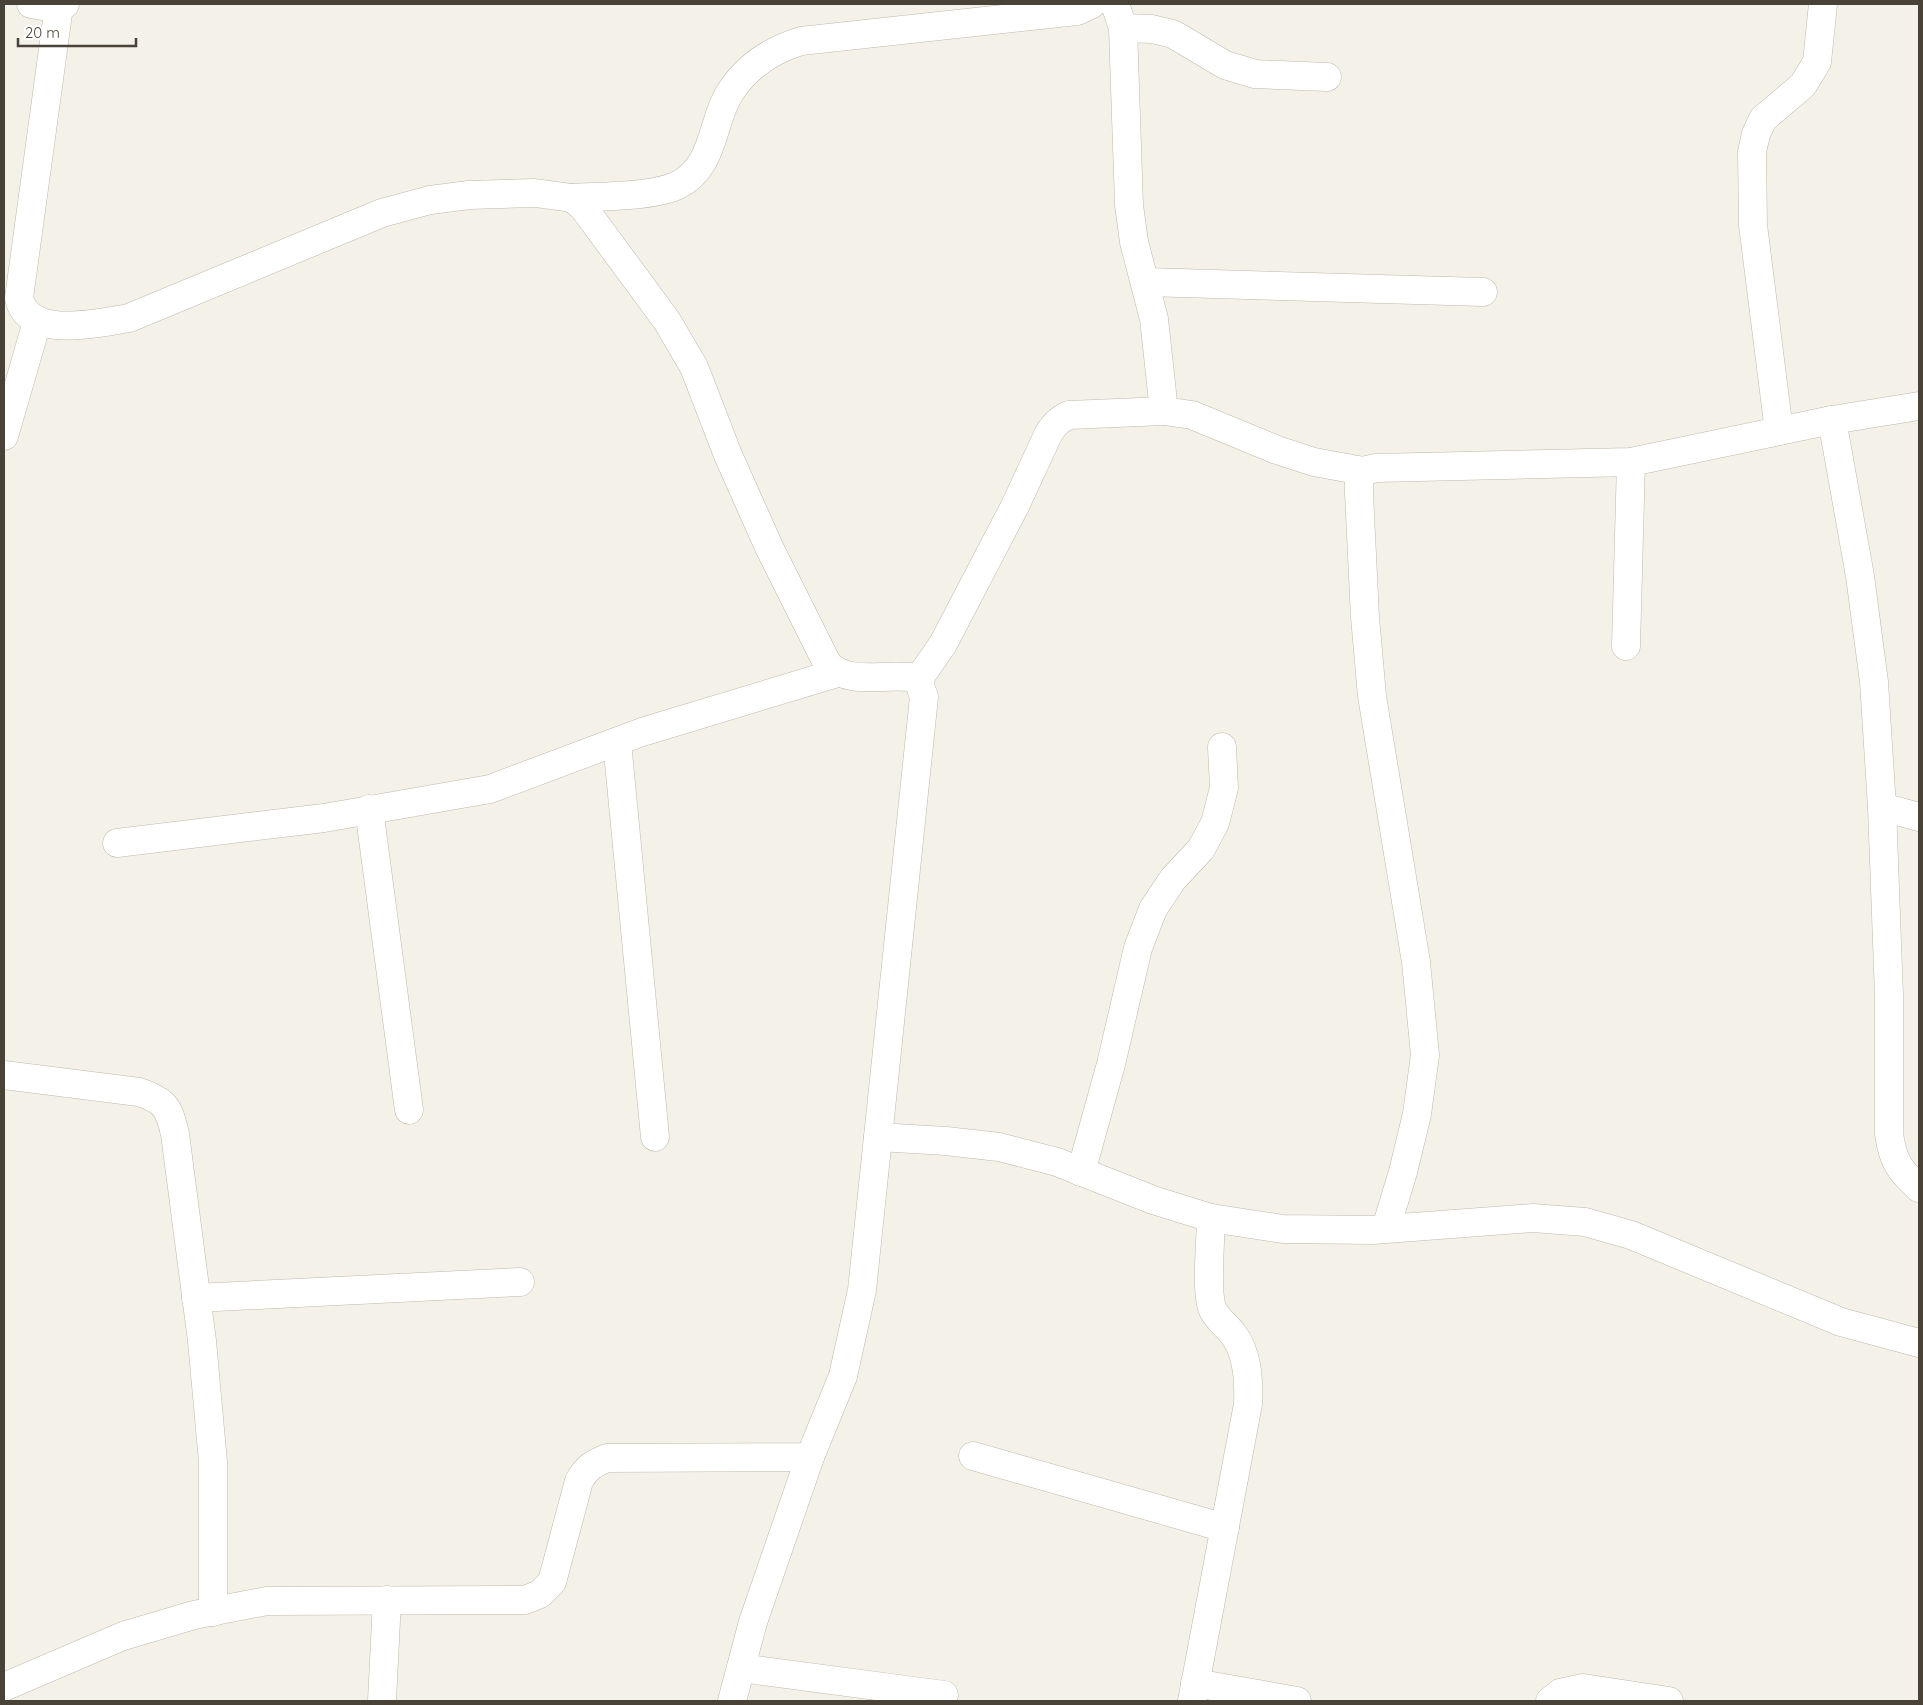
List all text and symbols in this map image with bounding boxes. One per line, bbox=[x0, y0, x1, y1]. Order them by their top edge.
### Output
scale bar bbox=[18, 15, 135, 47]
text: 20 m bbox=[25, 23, 60, 42]

